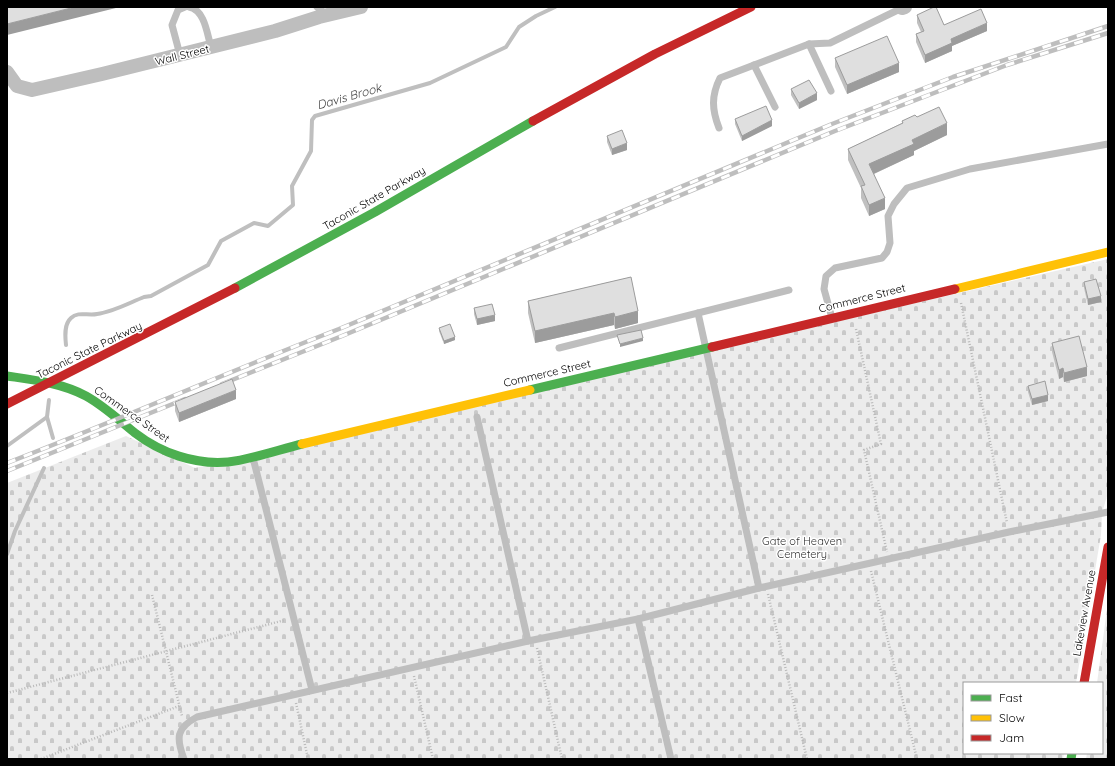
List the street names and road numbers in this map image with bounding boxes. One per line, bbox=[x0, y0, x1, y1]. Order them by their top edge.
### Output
street label: Wall Street bbox=[153, 41, 211, 68]
street label: Taconic State Parkway bbox=[320, 163, 428, 233]
street label: Commerce Street bbox=[817, 280, 907, 316]
street label: Taconic State Parkway bbox=[34, 318, 144, 382]
street label: Commerce Street bbox=[502, 356, 592, 390]
street label: Commerce Street bbox=[92, 383, 173, 445]
street label: Lakeview Avenue bbox=[1069, 569, 1099, 657]

